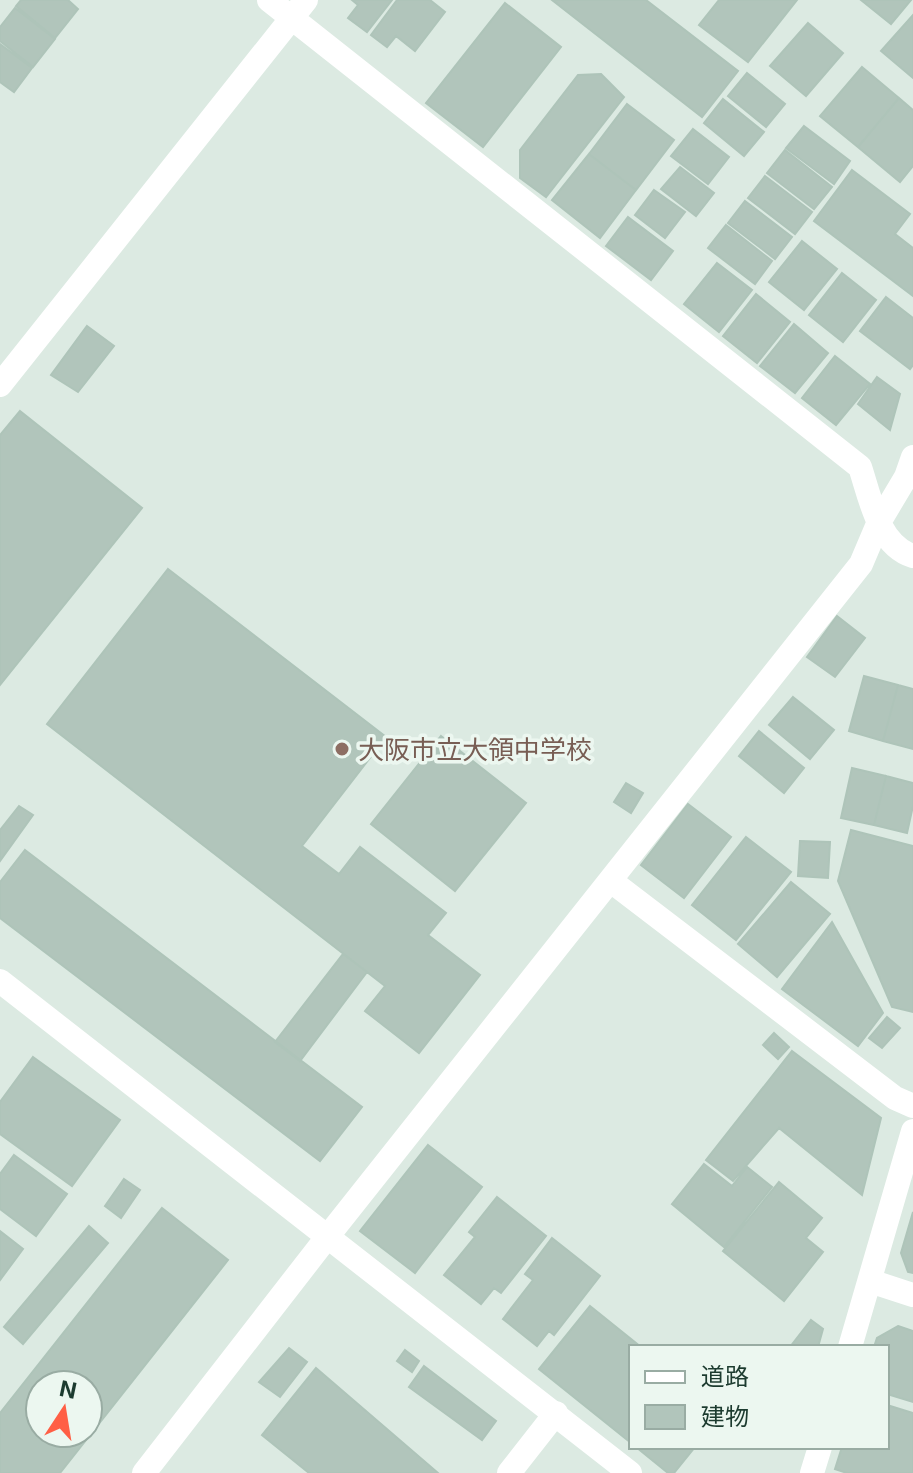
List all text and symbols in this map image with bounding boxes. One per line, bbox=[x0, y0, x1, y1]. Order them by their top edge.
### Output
place label: 大阪市立大領中学校 bbox=[358, 734, 592, 765]
marker: 大阪市立大領中学校 bbox=[333, 740, 351, 758]
legend bbox=[629, 1345, 889, 1449]
text: 道路 bbox=[701, 1362, 749, 1391]
north arrow bbox=[24, 1369, 104, 1449]
text: N bbox=[57, 1375, 79, 1404]
text: 建物 bbox=[701, 1402, 749, 1431]

